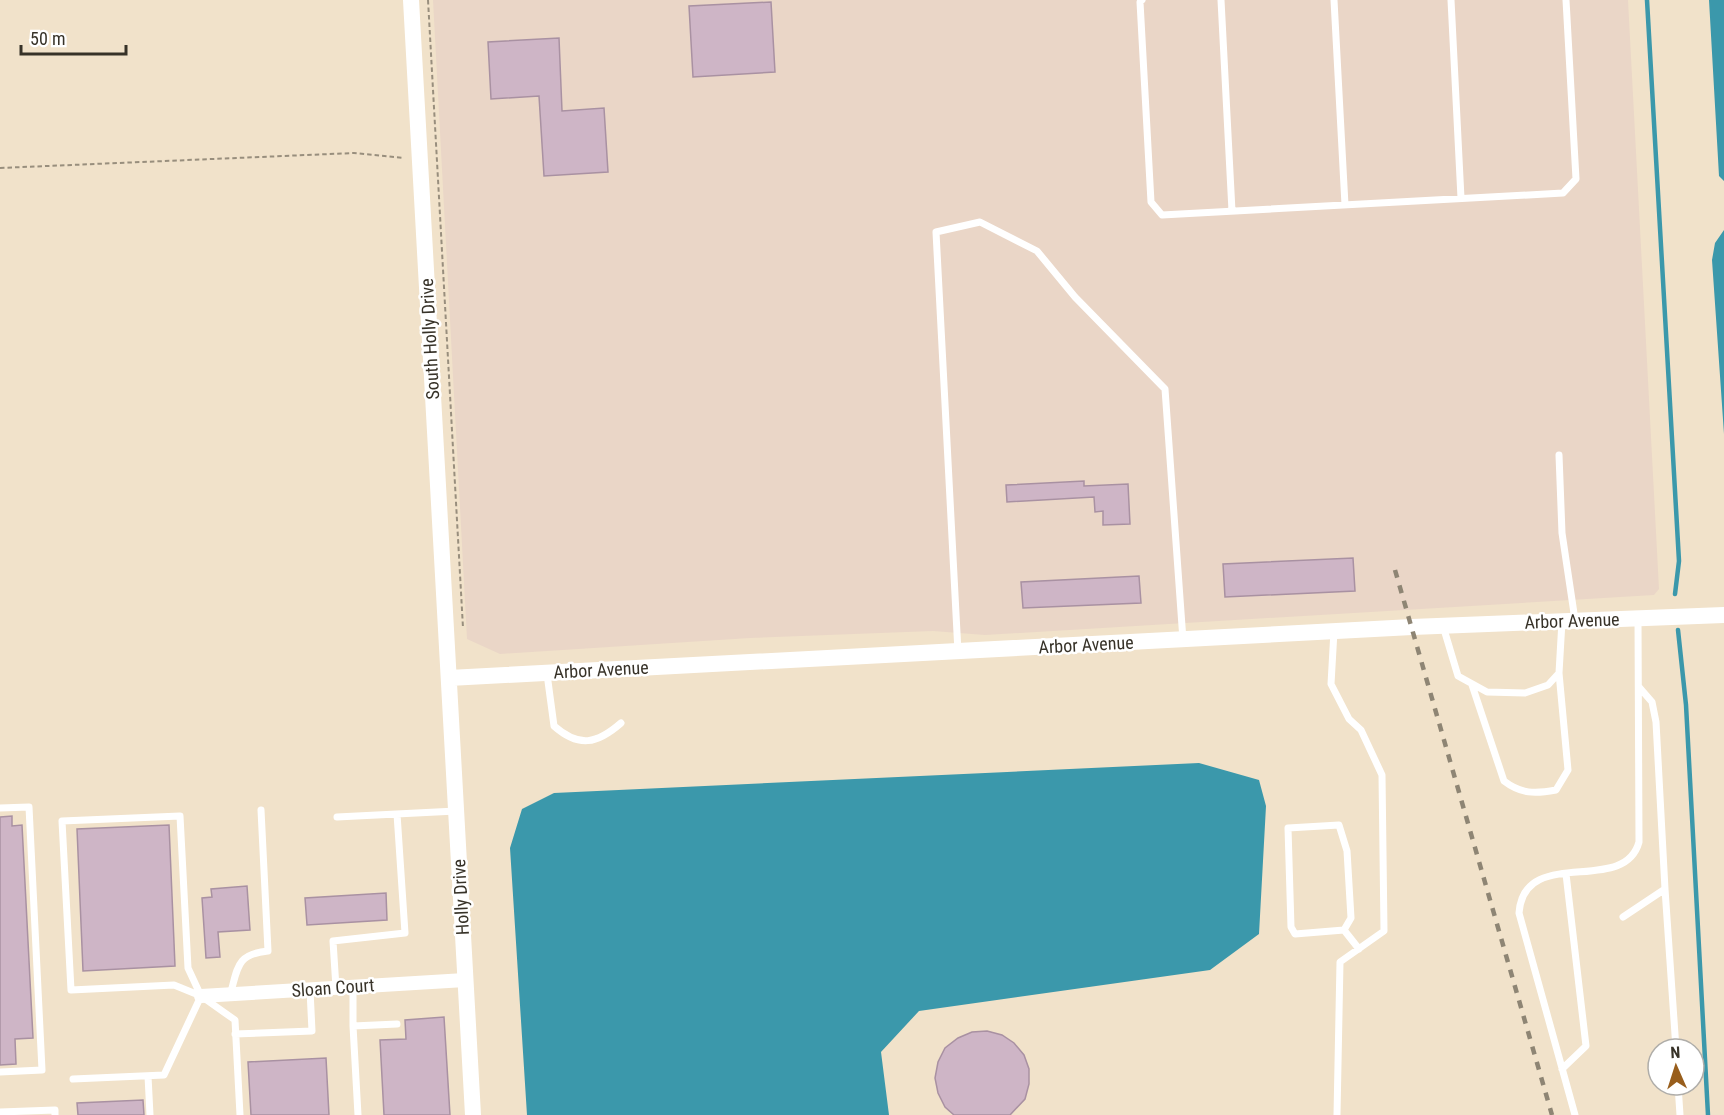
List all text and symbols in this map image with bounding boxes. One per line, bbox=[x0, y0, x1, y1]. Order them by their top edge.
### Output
scale bar bbox=[21, 18, 126, 56]
text: 50 m bbox=[30, 28, 65, 49]
street label: South Holly Drive bbox=[416, 278, 443, 400]
street label: Arbor Avenue bbox=[1524, 608, 1620, 633]
street label: Arbor Avenue bbox=[1038, 632, 1134, 657]
street label: Arbor Avenue bbox=[553, 657, 649, 682]
street label: Holly Drive bbox=[448, 859, 473, 936]
street label: Sloan Court bbox=[291, 974, 375, 1001]
north arrow bbox=[1646, 1037, 1706, 1097]
text: N bbox=[1670, 1043, 1681, 1062]

